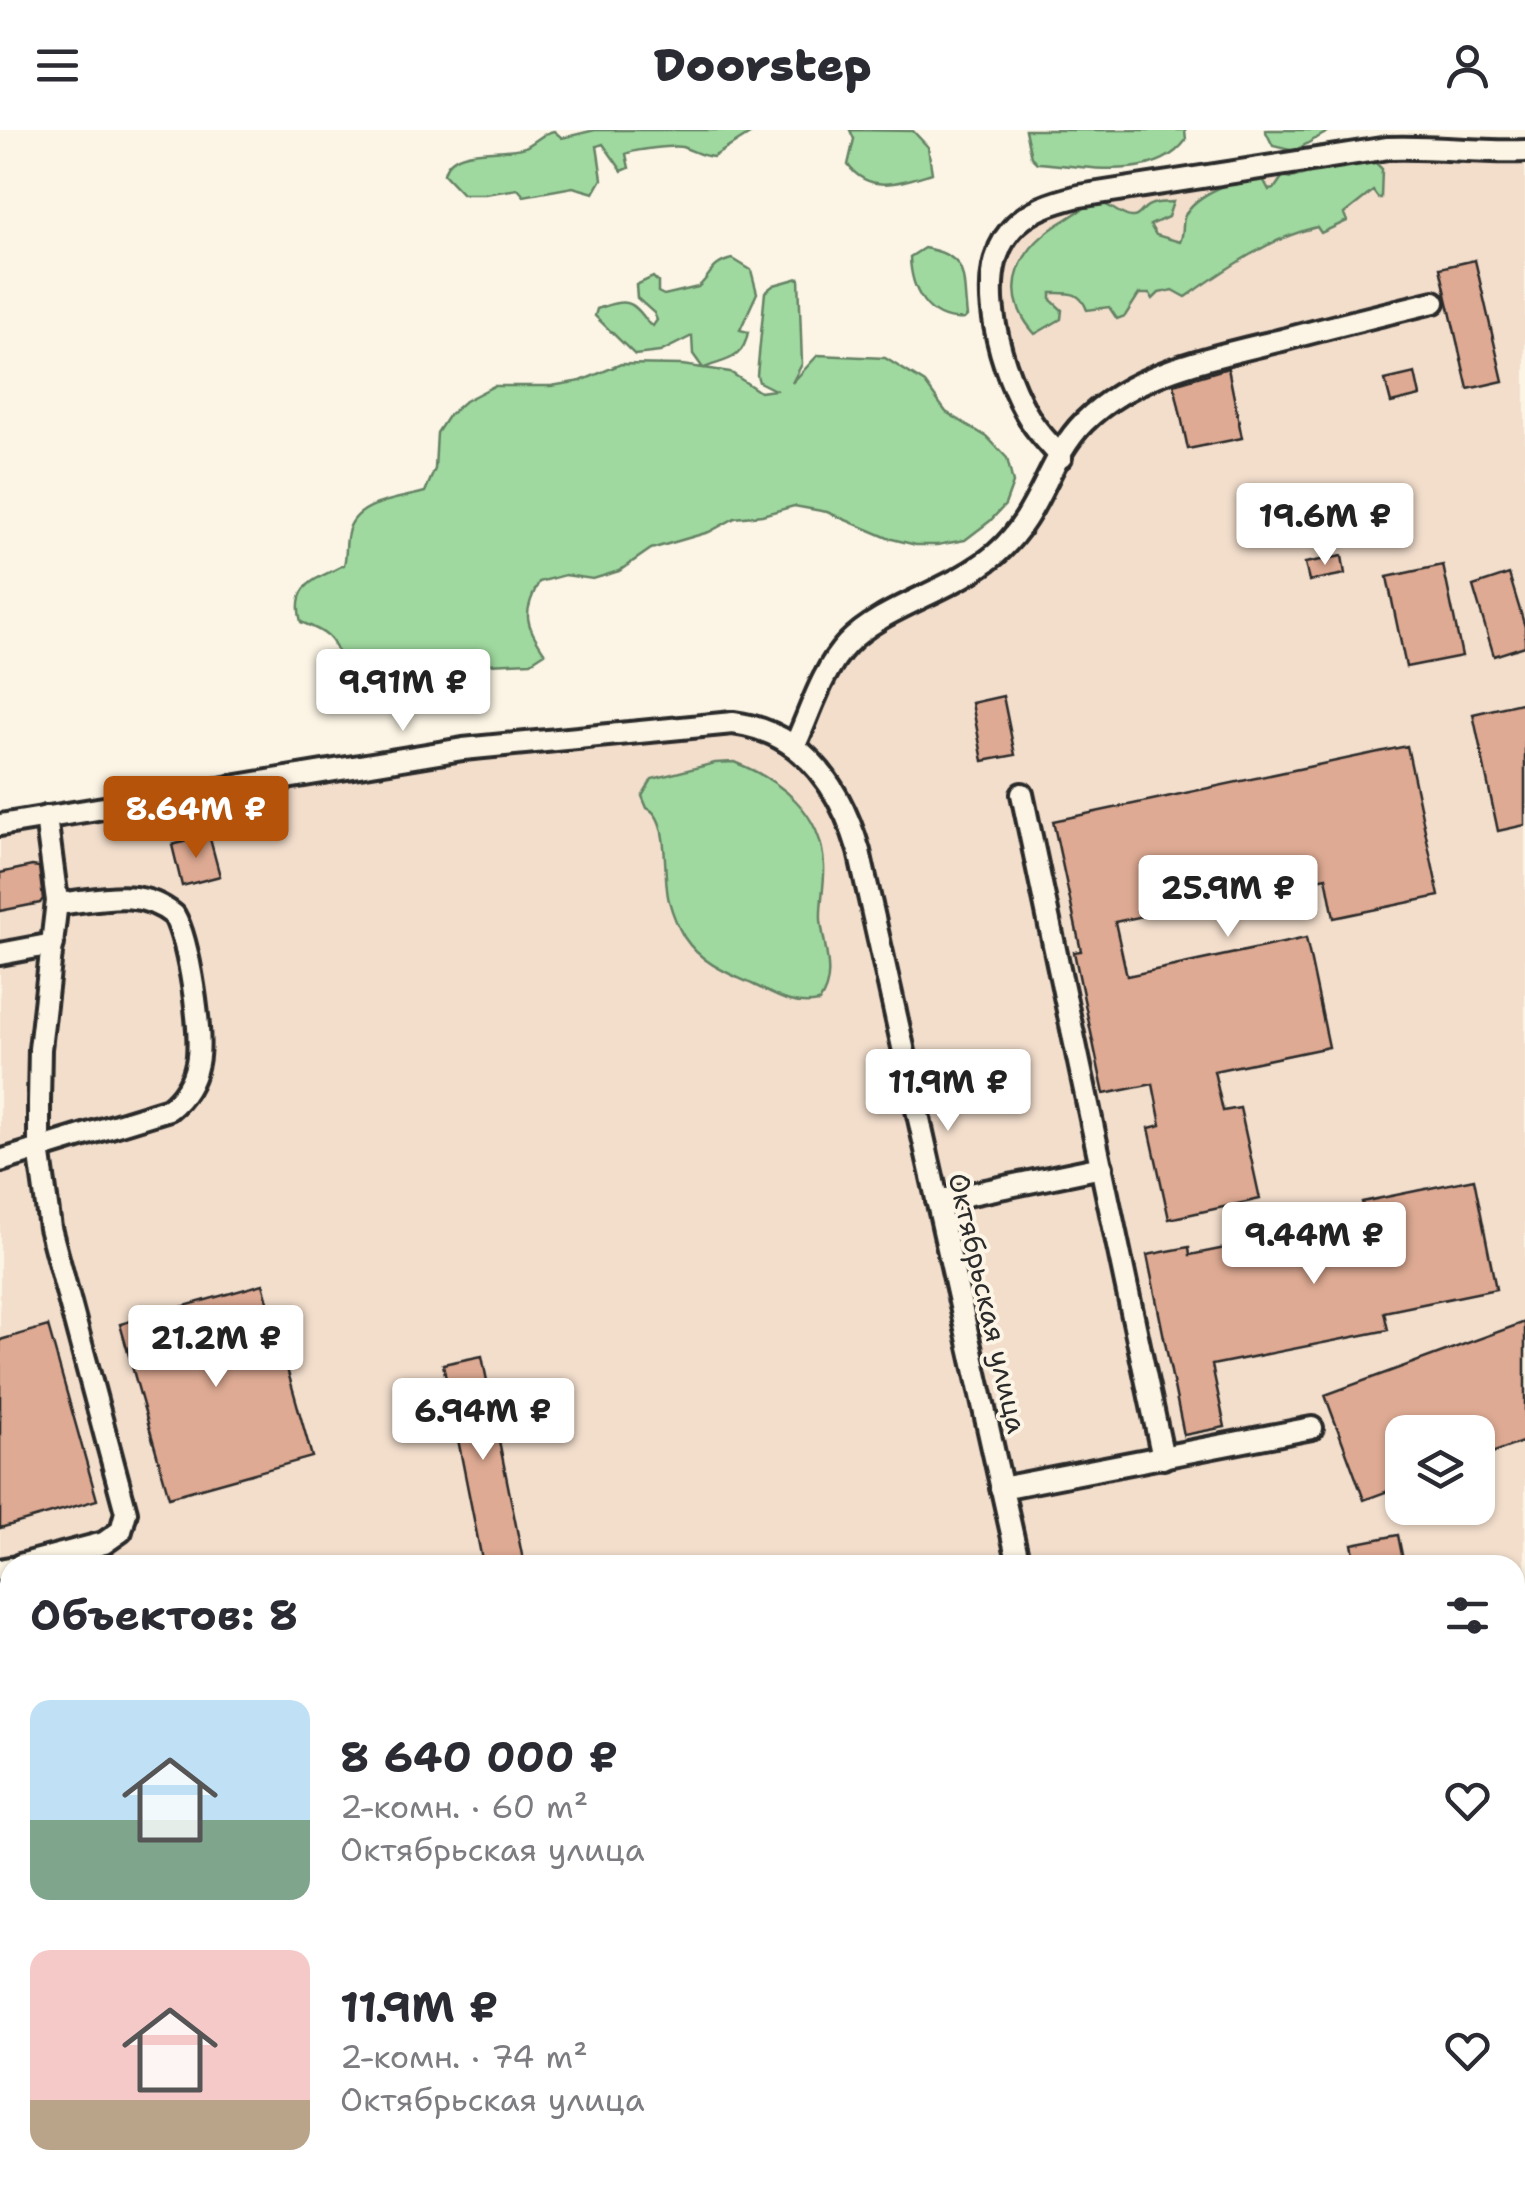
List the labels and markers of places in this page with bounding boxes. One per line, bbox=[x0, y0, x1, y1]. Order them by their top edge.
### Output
pin: 19.6M ₽ bbox=[1233, 483, 1417, 568]
pin: 9.91M ₽ bbox=[311, 649, 495, 734]
pin: 8.64M ₽ bbox=[104, 776, 288, 861]
pin: 25.9M ₽ bbox=[1136, 855, 1320, 940]
pin: 11.9M ₽ bbox=[856, 1049, 1040, 1134]
pin: 9.44M ₽ bbox=[1222, 1202, 1406, 1287]
pin: 21.2M ₽ bbox=[124, 1305, 308, 1390]
pin: 6.94M ₽ bbox=[391, 1378, 575, 1463]

